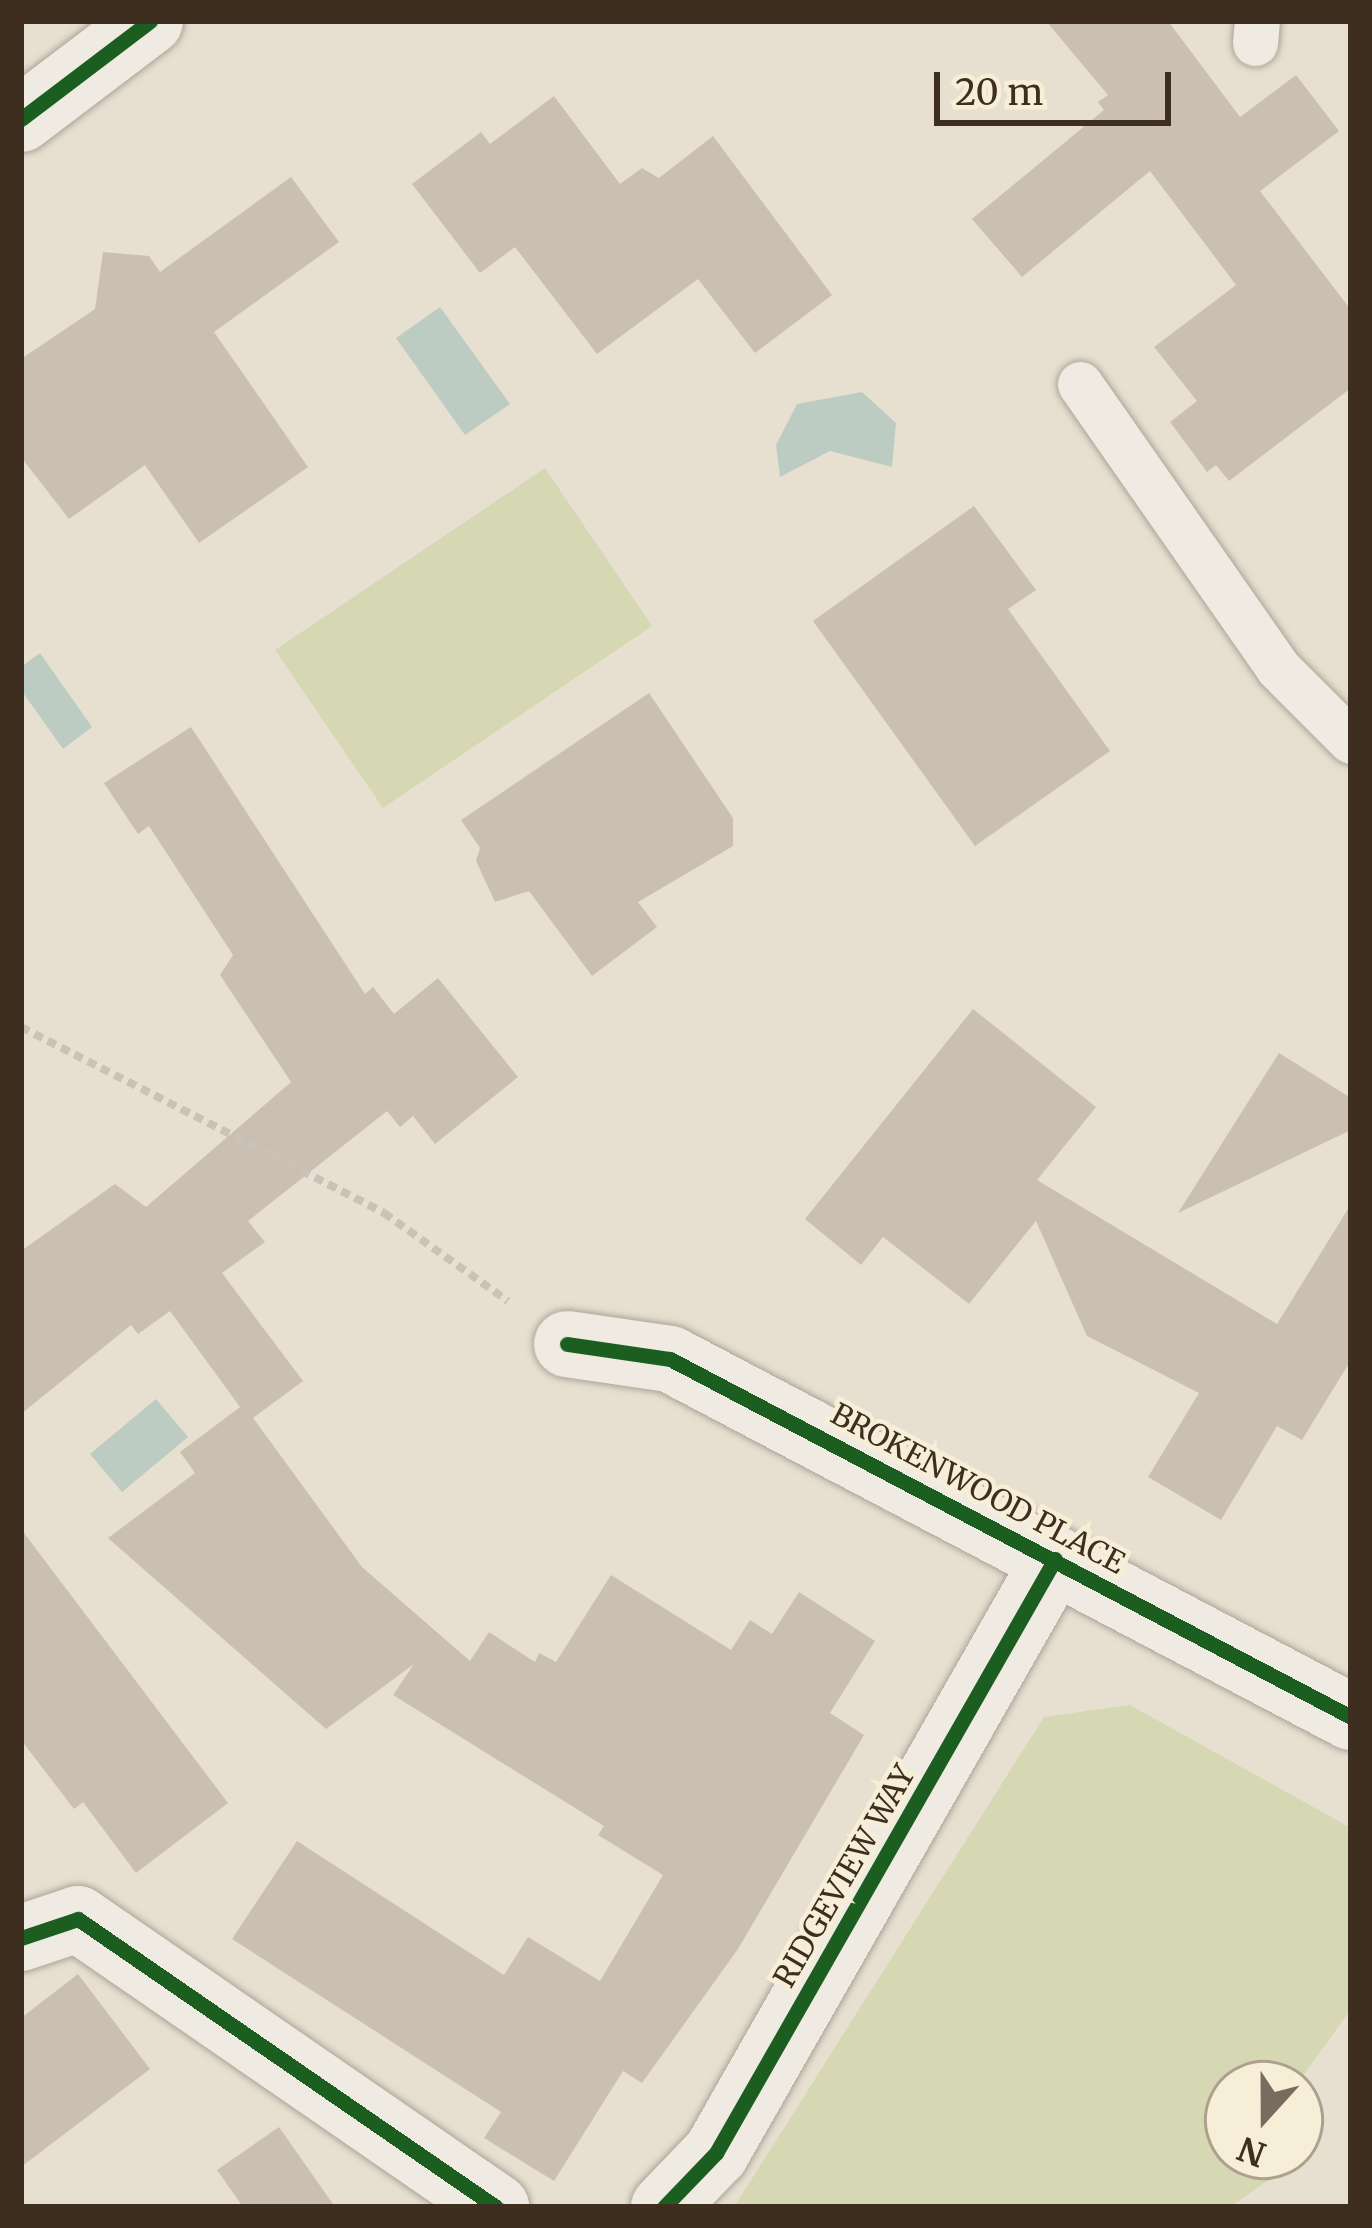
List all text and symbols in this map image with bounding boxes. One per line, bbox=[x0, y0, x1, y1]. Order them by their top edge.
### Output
scale bar bbox=[940, 48, 1177, 122]
text: 20 m bbox=[955, 70, 1043, 115]
street label: BROKENWOOD PLACE bbox=[825, 1395, 1131, 1581]
street label: RIDGEVIEW WAY bbox=[766, 1759, 922, 1993]
north arrow bbox=[1204, 2060, 1324, 2180]
text: N bbox=[1232, 2127, 1272, 2175]

